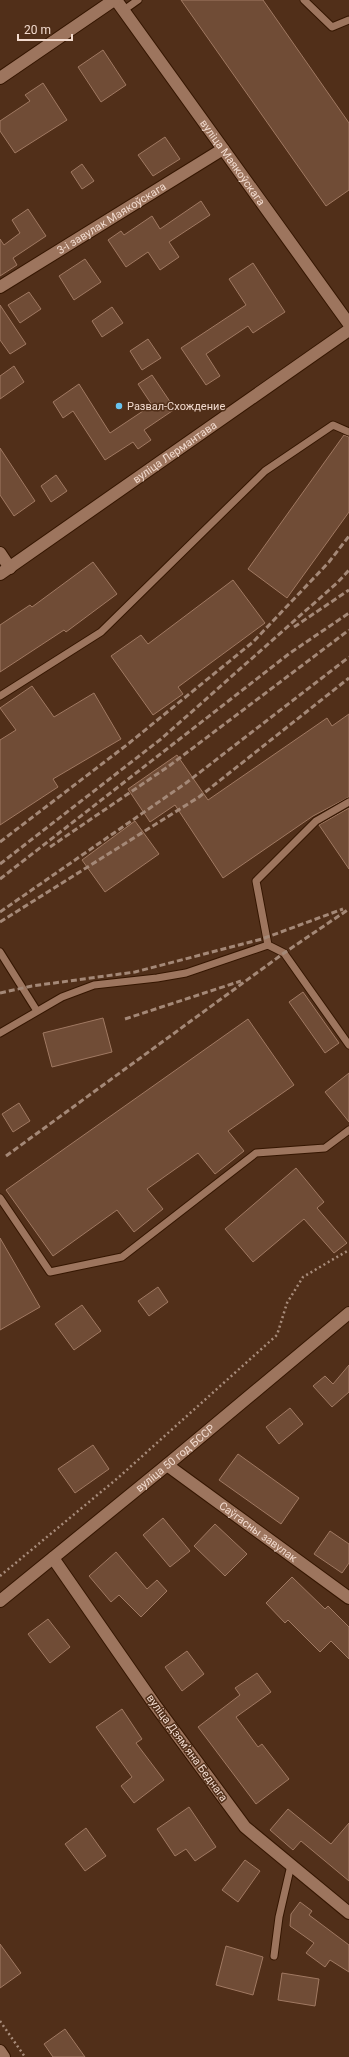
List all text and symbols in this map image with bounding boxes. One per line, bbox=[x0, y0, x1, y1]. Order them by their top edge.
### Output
scale bar bbox=[18, 16, 72, 42]
text: 20 m bbox=[24, 23, 51, 37]
street label: вуліца Маякоўскага bbox=[198, 117, 268, 208]
street label: 3-і завулак Маякоўскага bbox=[55, 179, 168, 257]
place label: Развал-Схождение bbox=[127, 400, 225, 413]
marker: Развал-Схождение bbox=[114, 401, 124, 411]
street label: вуліца Лермантава bbox=[130, 418, 219, 486]
street label: вуліца 50 год БССР bbox=[133, 1422, 217, 1494]
street label: Саўгасны завулак bbox=[217, 1499, 300, 1564]
street label: вуліца Дзямʼяна Беднага bbox=[144, 1692, 230, 1804]

